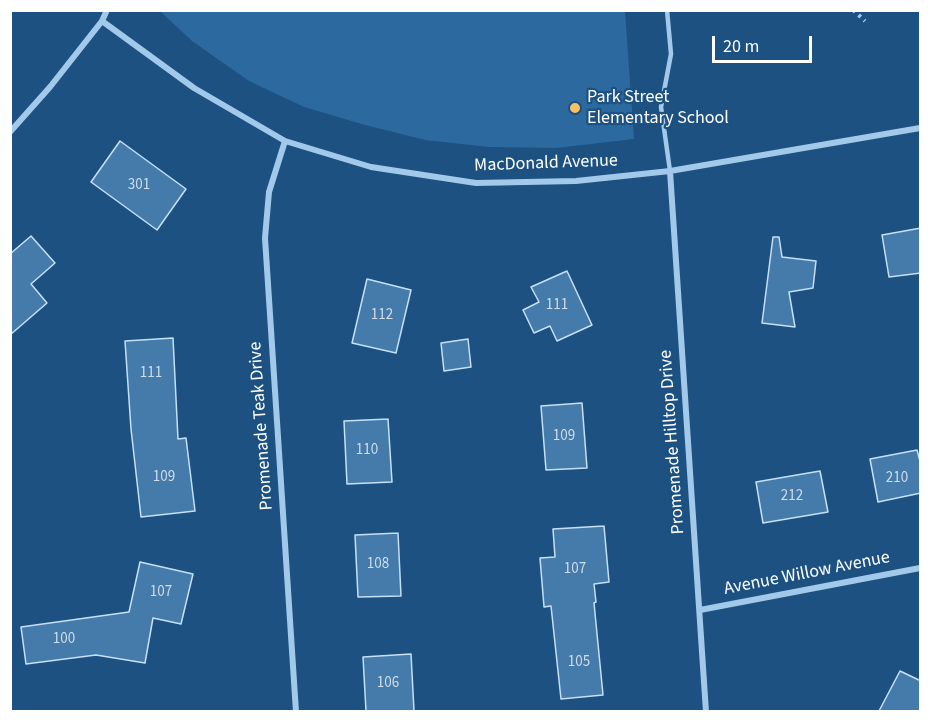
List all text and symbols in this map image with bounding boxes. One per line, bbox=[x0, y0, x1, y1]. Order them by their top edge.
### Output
scale bar bbox=[715, 24, 816, 62]
text: 20 m bbox=[723, 34, 759, 59]
place label: Park Street Elementary School bbox=[587, 87, 729, 130]
marker: Park Street Elementary School bbox=[568, 101, 582, 115]
street label: MacDonald Avenue bbox=[474, 151, 618, 177]
house number: 301 bbox=[128, 177, 150, 195]
house number: 111 bbox=[546, 297, 568, 315]
house number: 112 bbox=[371, 307, 393, 325]
street label: Promenade Teak Drive bbox=[245, 341, 279, 511]
street label: Promenade Hilltop Drive bbox=[656, 349, 690, 535]
house number: 111 bbox=[140, 365, 162, 383]
house number: 109 bbox=[553, 428, 575, 446]
house number: 110 bbox=[356, 442, 378, 460]
house number: 109 bbox=[153, 469, 175, 487]
house number: 210 bbox=[886, 470, 908, 488]
house number: 212 bbox=[781, 488, 803, 506]
street label: Avenue Willow Avenue bbox=[722, 547, 892, 601]
house number: 108 bbox=[367, 556, 389, 574]
house number: 107 bbox=[564, 561, 586, 579]
house number: 107 bbox=[150, 584, 172, 602]
house number: 100 bbox=[53, 631, 75, 649]
house number: 105 bbox=[568, 654, 590, 672]
house number: 106 bbox=[377, 675, 399, 693]

